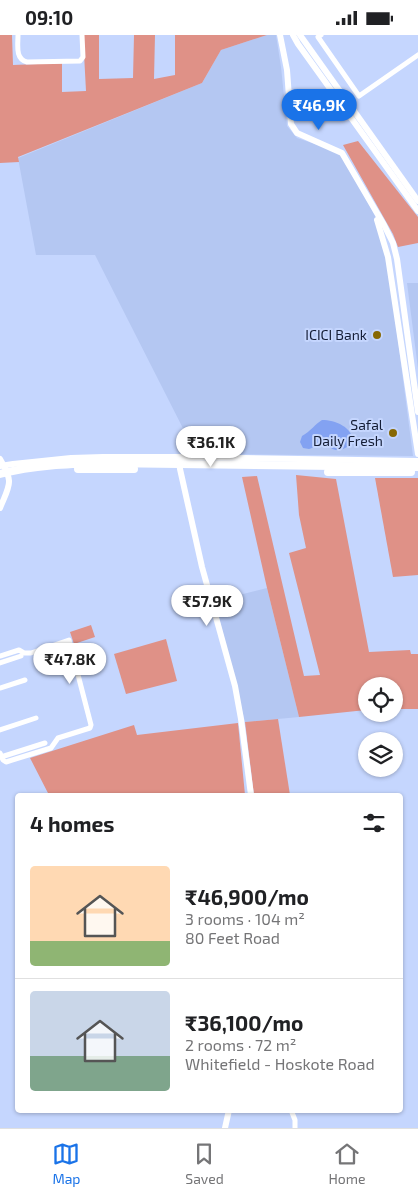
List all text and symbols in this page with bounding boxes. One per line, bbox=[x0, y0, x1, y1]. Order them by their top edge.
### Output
text: 09:10 bbox=[25, 6, 73, 29]
pin: ₹46.9K bbox=[278, 89, 360, 131]
text: ₹46.9K bbox=[293, 95, 345, 114]
place label: ICICI Bank bbox=[305, 326, 367, 343]
marker: ICICI Bank bbox=[371, 329, 383, 341]
place label: Safal Daily Fresh bbox=[313, 416, 384, 449]
pin: ₹36.1K bbox=[170, 425, 252, 468]
marker: Safal Daily Fresh bbox=[387, 427, 399, 439]
text: ₹36.1K bbox=[187, 432, 235, 451]
pin: ₹57.9K bbox=[166, 585, 248, 627]
text: ₹57.9K bbox=[182, 591, 232, 610]
pin: ₹47.8K bbox=[29, 643, 111, 685]
text: ₹47.8K bbox=[44, 649, 96, 668]
map controls bbox=[358, 677, 403, 777]
button: locate bbox=[358, 677, 403, 722]
button: layers bbox=[358, 732, 403, 777]
icon: filters bbox=[360, 809, 388, 837]
text: 4 homes bbox=[30, 811, 114, 836]
text: ₹46,900/mo bbox=[185, 884, 309, 909]
icon: home bbox=[70, 886, 130, 946]
text: 3 rooms · 104 m² bbox=[185, 909, 305, 928]
text: 80 Feet Road bbox=[185, 928, 280, 947]
text: ₹36,100/mo bbox=[185, 1010, 303, 1035]
icon: home bbox=[70, 1011, 130, 1071]
text: 2 rooms · 72 m² bbox=[185, 1035, 296, 1054]
text: Whitefield - Hoskote Road bbox=[185, 1054, 375, 1073]
tab: Map bbox=[52, 1140, 80, 1187]
tab: Saved bbox=[185, 1140, 224, 1187]
tab: Home bbox=[329, 1140, 366, 1187]

